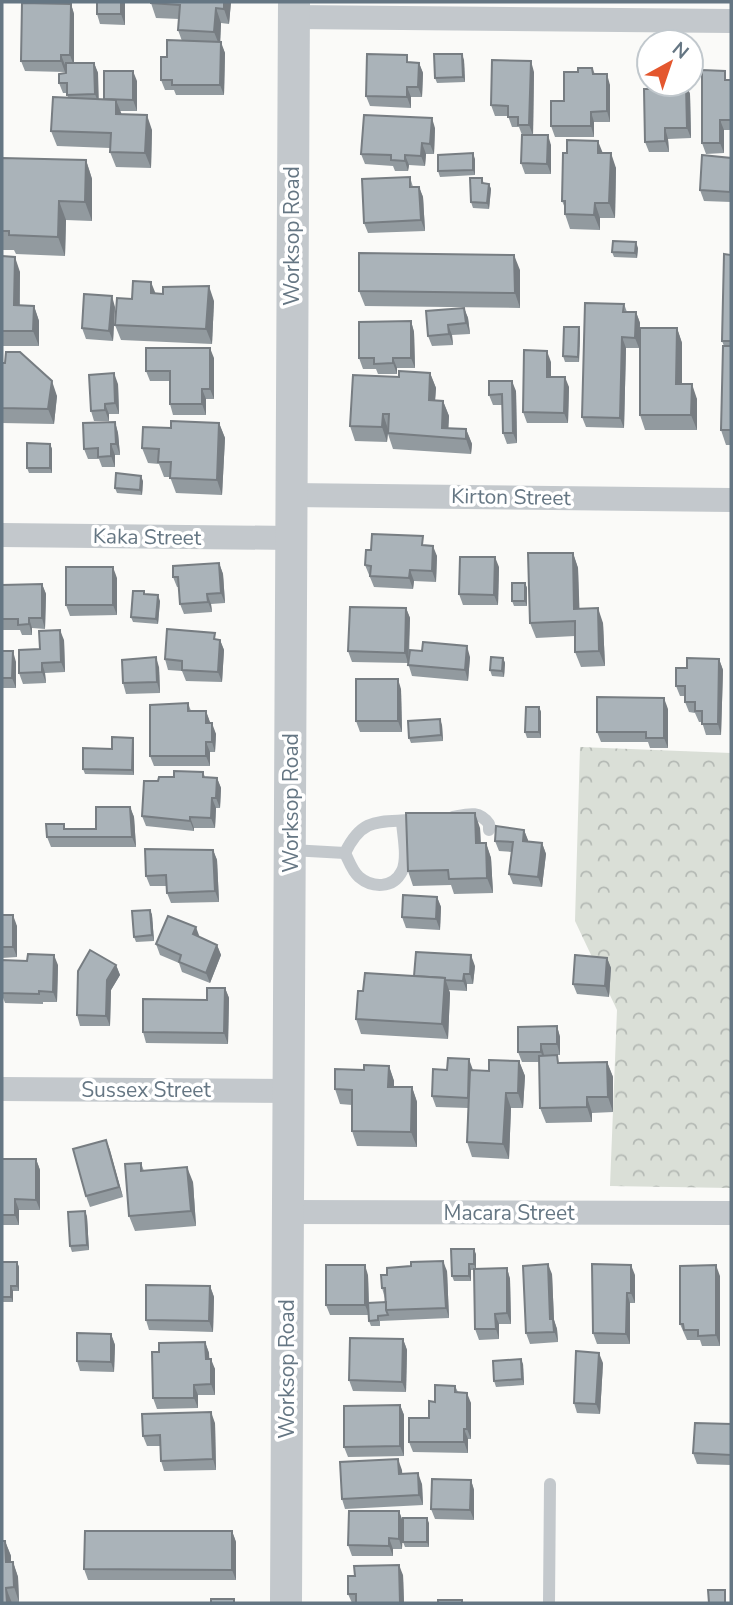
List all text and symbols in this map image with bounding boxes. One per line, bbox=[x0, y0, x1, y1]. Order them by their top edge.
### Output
north arrow bbox=[635, 28, 705, 98]
text: N bbox=[666, 36, 694, 65]
street label: Worksop Road bbox=[278, 166, 306, 306]
street label: Kirton Street bbox=[451, 482, 572, 512]
street label: Kaka Street bbox=[93, 522, 202, 552]
street label: Worksop Road bbox=[277, 733, 305, 873]
street label: Sussex Street bbox=[81, 1076, 212, 1104]
street label: Macara Street bbox=[443, 1199, 575, 1227]
street label: Worksop Road bbox=[273, 1299, 301, 1439]

